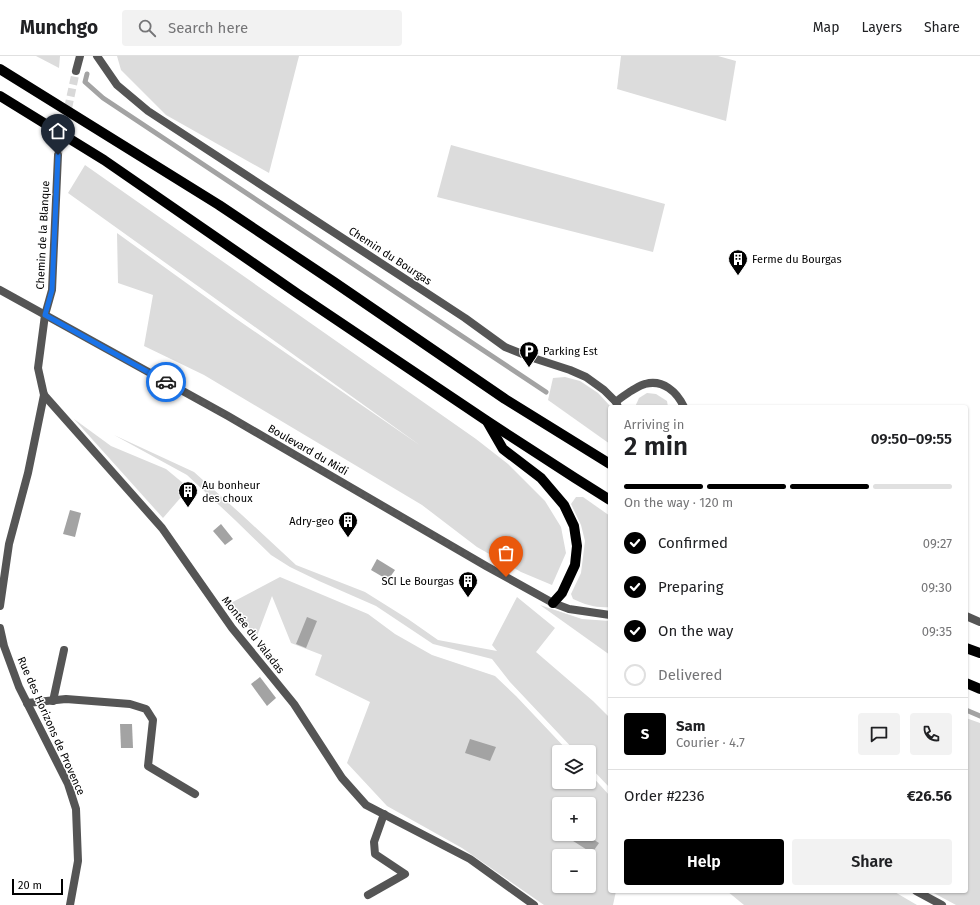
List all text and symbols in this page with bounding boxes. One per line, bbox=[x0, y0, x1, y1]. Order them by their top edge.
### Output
search box bbox=[122, 10, 402, 46]
text: Munchgo bbox=[20, 16, 98, 39]
icon: search bbox=[136, 17, 158, 39]
text: Search here bbox=[168, 19, 248, 37]
text: Map bbox=[813, 19, 839, 36]
text: Layers bbox=[861, 19, 902, 36]
text: Share bbox=[924, 19, 960, 36]
pin bbox=[41, 114, 75, 155]
icon: home bbox=[47, 120, 69, 142]
street label: Chemin de la Blanque bbox=[34, 180, 52, 290]
street label: Chemin du Bourgas bbox=[346, 224, 434, 288]
building icon: Ferme du Bourgas bbox=[727, 248, 749, 276]
place label: Ferme du Bourgas bbox=[752, 253, 842, 266]
parking icon: Parking Est bbox=[518, 340, 540, 368]
place label: Parking Est bbox=[543, 345, 598, 358]
courier bbox=[146, 362, 186, 402]
icon: car bbox=[155, 371, 177, 393]
text: Arriving in bbox=[624, 417, 684, 432]
street label: Boulevard du Midi bbox=[266, 422, 350, 478]
text: 09:50–09:55 bbox=[871, 430, 952, 448]
text: 2 min bbox=[624, 431, 688, 462]
place label: Au bonheur des choux bbox=[202, 479, 261, 505]
building icon: Au bonheur des choux bbox=[177, 480, 199, 508]
text: On the way · 120 m bbox=[624, 495, 733, 510]
building icon: Adry-geo bbox=[337, 510, 359, 538]
place label: Adry-geo bbox=[289, 515, 334, 528]
icon: check bbox=[624, 532, 646, 554]
text: Confirmed bbox=[658, 534, 728, 552]
pin bbox=[489, 536, 523, 577]
text: 09:27 bbox=[923, 536, 952, 551]
icon: bag bbox=[495, 542, 517, 564]
building icon: SCI Le Bourgas bbox=[457, 570, 479, 598]
place label: SCI Le Bourgas bbox=[381, 575, 454, 588]
icon: check bbox=[624, 576, 646, 598]
text: Preparing bbox=[658, 578, 723, 596]
text: 09:30 bbox=[921, 580, 952, 595]
street label: Montée du Valadas bbox=[219, 594, 287, 676]
icon: check bbox=[624, 620, 646, 642]
text: On the way bbox=[658, 622, 733, 640]
text: 09:35 bbox=[922, 624, 952, 639]
street label: Rue des Horizons de Provence bbox=[14, 655, 88, 797]
text: Delivered bbox=[658, 666, 722, 684]
button: chat bbox=[858, 713, 900, 755]
button: phone bbox=[910, 713, 952, 755]
text: Sam bbox=[676, 717, 705, 735]
text: S bbox=[641, 725, 649, 743]
text: Courier · 4.7 bbox=[676, 735, 745, 750]
map controls bbox=[552, 745, 596, 893]
button: layers bbox=[552, 745, 596, 789]
text: Order #2236 bbox=[624, 787, 705, 805]
text: €26.56 bbox=[907, 787, 952, 805]
button: + bbox=[552, 797, 596, 841]
button: Help bbox=[624, 839, 784, 885]
button: Share bbox=[792, 839, 952, 885]
button: − bbox=[552, 849, 596, 893]
scale bar bbox=[12, 877, 63, 896]
text: 20 m bbox=[18, 879, 42, 892]

